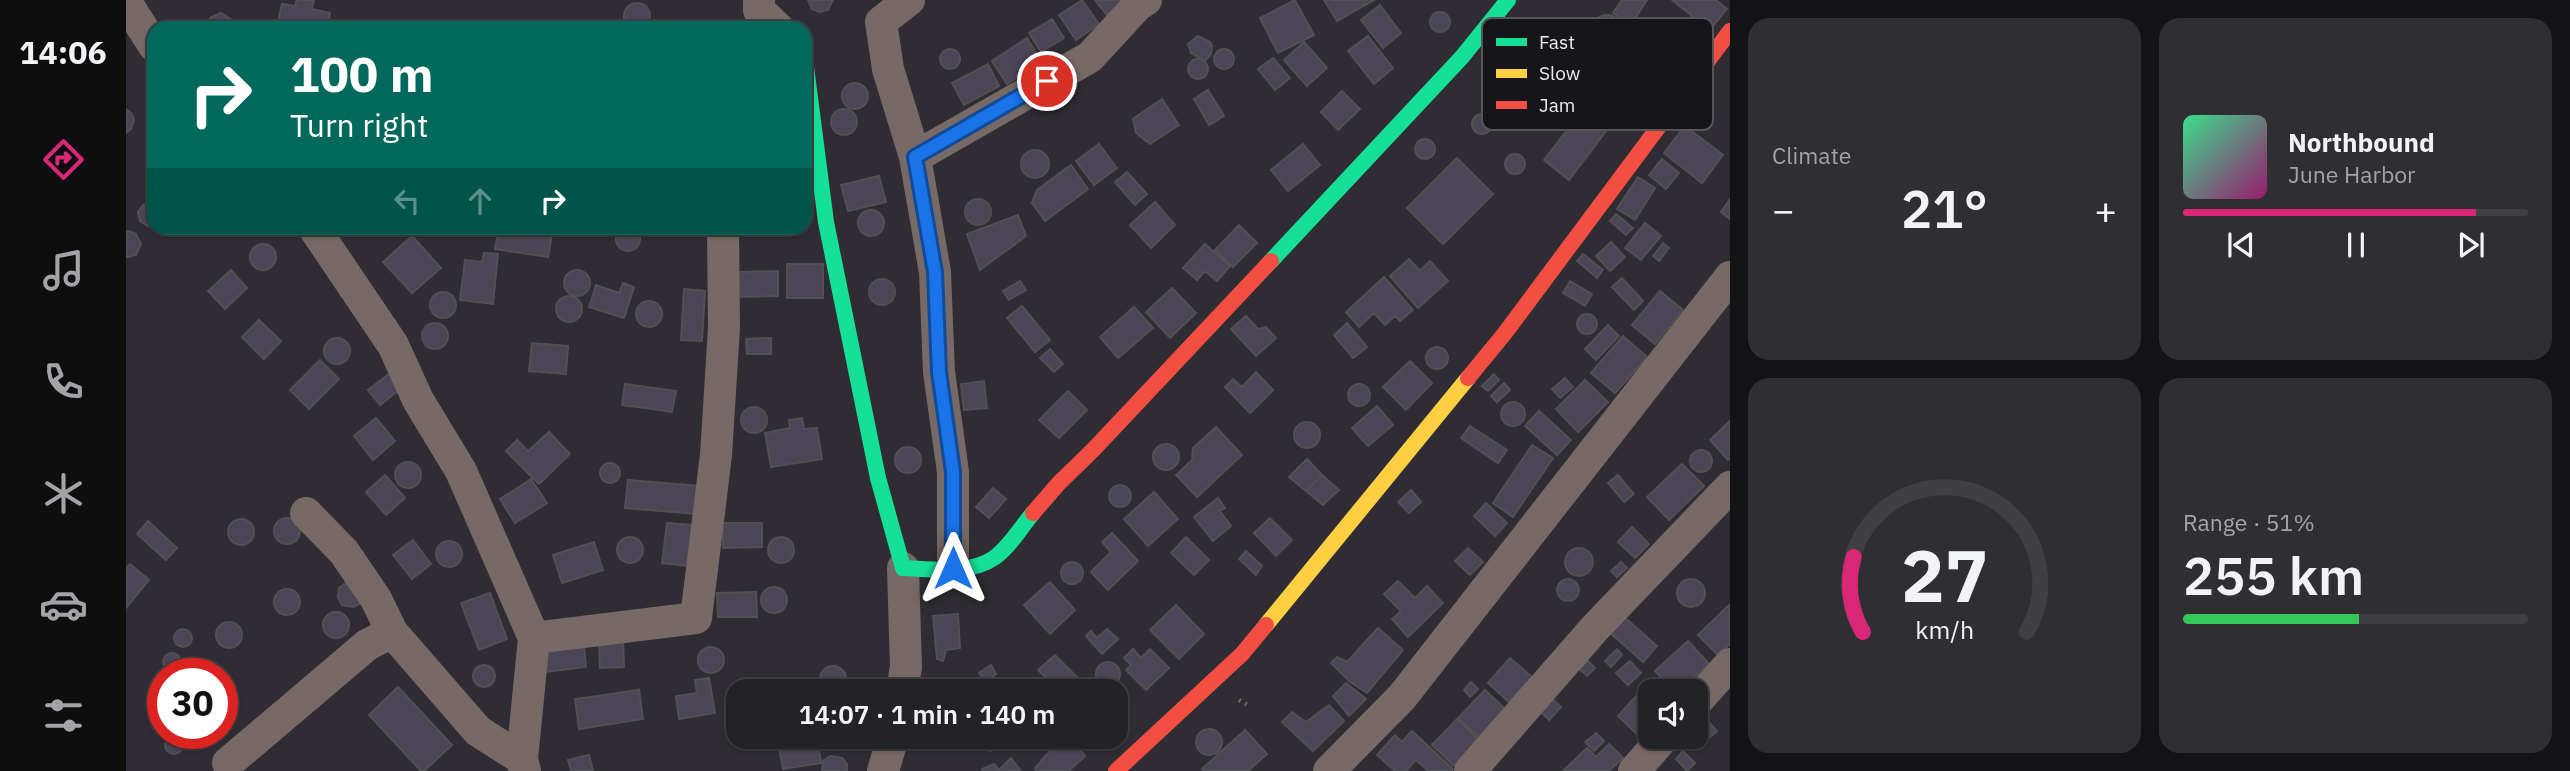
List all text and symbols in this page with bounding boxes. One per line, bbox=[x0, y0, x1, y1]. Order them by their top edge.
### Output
legend bbox=[1482, 18, 1713, 130]
text: Fast bbox=[1539, 30, 1575, 54]
text: 14:06 bbox=[19, 31, 107, 73]
text: 100 m bbox=[290, 42, 434, 105]
icon: right bbox=[175, 49, 266, 140]
pin bbox=[1017, 51, 1077, 111]
text: Slow bbox=[1539, 61, 1580, 85]
icon: arrive bbox=[1028, 62, 1066, 100]
text: Jam bbox=[1539, 93, 1575, 117]
text: Turn right bbox=[290, 104, 428, 146]
text: Northbound bbox=[2288, 125, 2435, 159]
icon: directions bbox=[39, 135, 88, 184]
text: Climate bbox=[1772, 140, 1851, 170]
text: June Harbor bbox=[2288, 159, 2416, 189]
text: 21° bbox=[1901, 175, 1988, 242]
icon: left bbox=[388, 182, 426, 220]
icon: ahead bbox=[461, 182, 499, 220]
icon: right bbox=[534, 182, 572, 220]
text: − bbox=[1772, 185, 1795, 234]
text: + bbox=[2094, 185, 2117, 234]
icon: previous bbox=[2222, 226, 2260, 264]
icon: pause bbox=[2337, 226, 2375, 264]
icon: next bbox=[2452, 226, 2490, 264]
icon: music bbox=[39, 246, 88, 295]
icon: phone bbox=[39, 357, 88, 406]
icon: climate bbox=[39, 469, 88, 518]
text: Range · 51% bbox=[2183, 507, 2315, 537]
text: 27 bbox=[1901, 527, 1988, 622]
position arrow bbox=[916, 531, 990, 605]
text: 255 km bbox=[2183, 542, 2364, 609]
icon: car bbox=[39, 580, 88, 629]
text: km/h bbox=[1915, 612, 1974, 645]
speed limit sign: 30 bbox=[147, 658, 238, 749]
map controls bbox=[1638, 679, 1708, 749]
button: sound bbox=[1638, 679, 1708, 749]
icon: filters bbox=[39, 691, 88, 740]
text: 14:07 · 1 min · 140 m bbox=[799, 697, 1055, 731]

